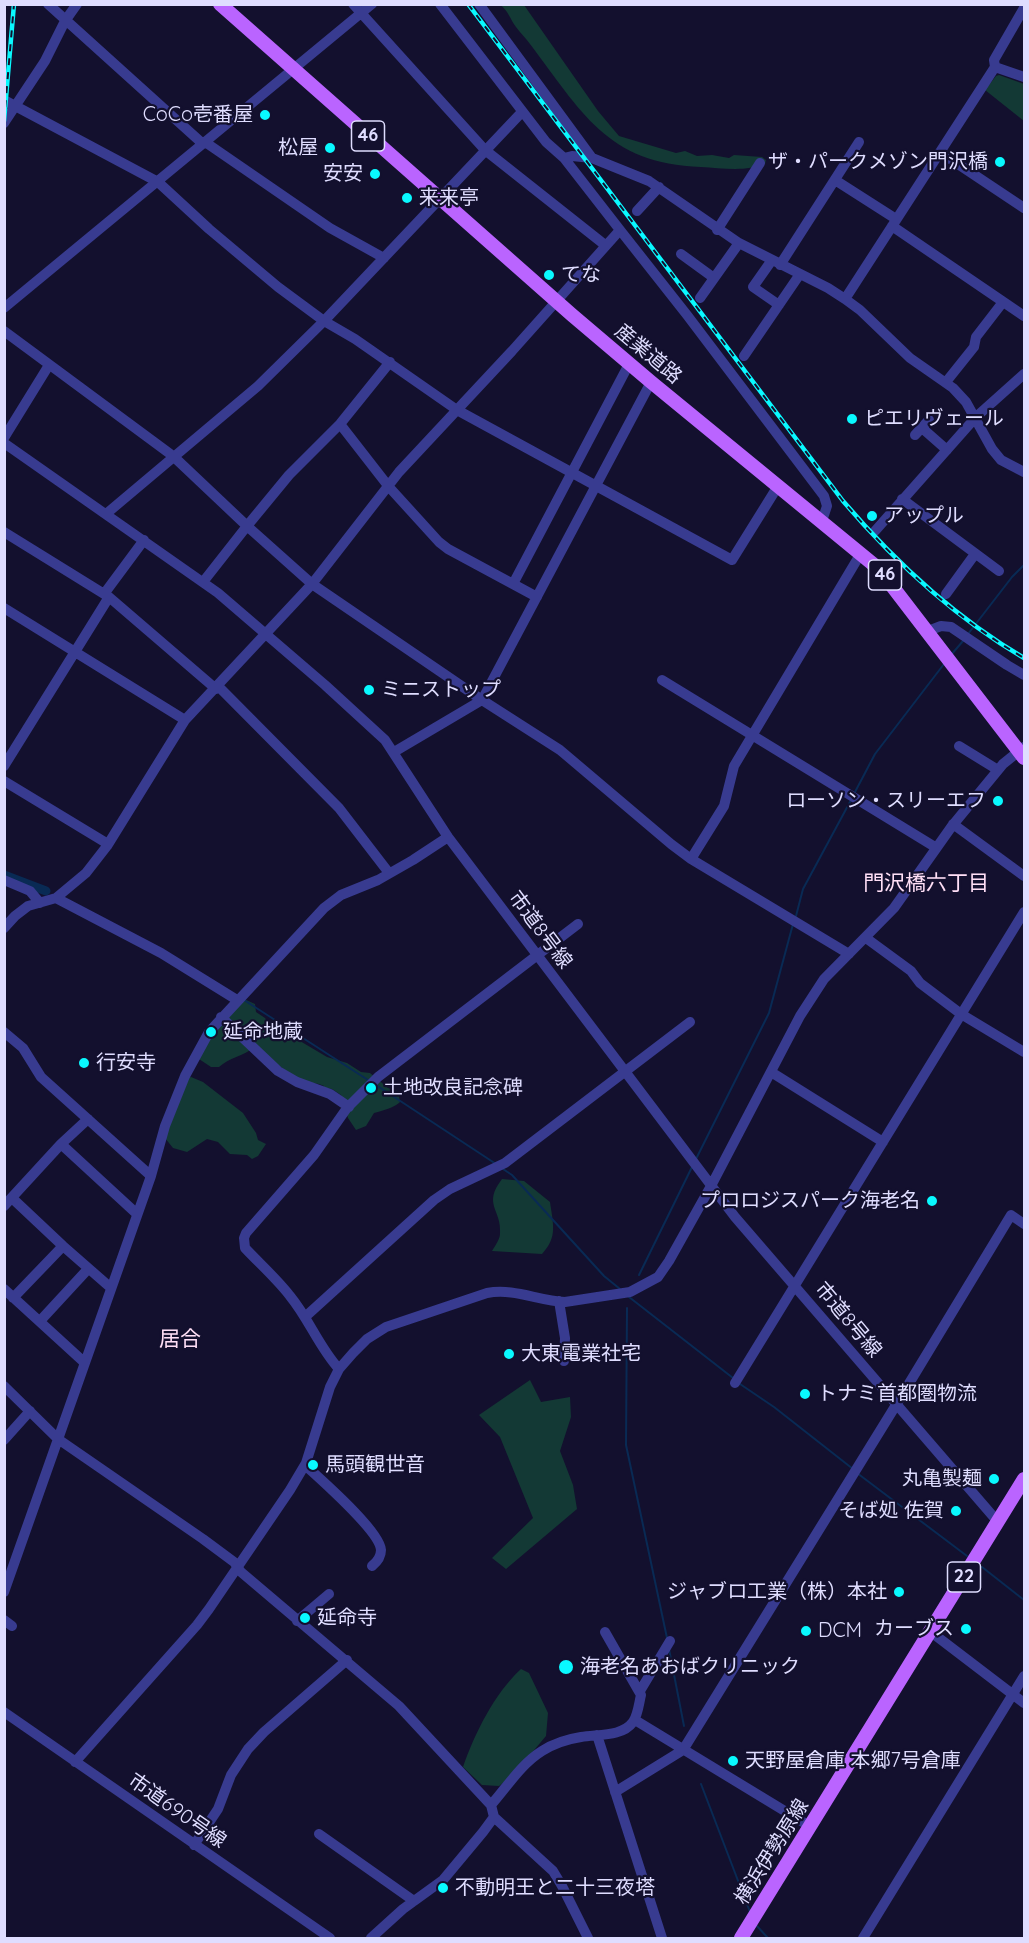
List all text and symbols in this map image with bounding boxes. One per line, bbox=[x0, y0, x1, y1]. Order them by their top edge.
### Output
place label: CoCo壱番屋 bbox=[143, 103, 253, 127]
marker: CoCo壱番屋 bbox=[258, 108, 272, 122]
road number: 46 bbox=[352, 121, 385, 151]
place label: 松屋 bbox=[278, 136, 318, 160]
marker: 松屋 bbox=[323, 141, 337, 155]
place label: ザ・パークメゾン門沢橋 bbox=[768, 150, 988, 174]
marker: ザ・パークメゾン門沢橋 bbox=[993, 155, 1007, 169]
place label: 安安 bbox=[323, 162, 363, 186]
marker: 安安 bbox=[368, 167, 382, 181]
place label: 来来亭 bbox=[419, 186, 479, 210]
marker: 来来亭 bbox=[400, 191, 414, 205]
place label: てな bbox=[561, 263, 601, 287]
marker: てな bbox=[542, 268, 556, 282]
street label: 産業道路 bbox=[610, 319, 686, 389]
place label: ピエリヴェール bbox=[864, 407, 1004, 431]
marker: ピエリヴェール bbox=[845, 412, 859, 426]
place label: アップル bbox=[884, 504, 964, 528]
marker: アップル bbox=[865, 509, 879, 523]
road number: 46 bbox=[868, 560, 902, 590]
place label: ミニストップ bbox=[381, 678, 501, 702]
marker: ミニストップ bbox=[362, 683, 376, 697]
place label: ローソン・スリーエフ bbox=[786, 789, 986, 813]
marker: ローソン・スリーエフ bbox=[991, 794, 1005, 808]
district label: 門沢橋六丁目 bbox=[863, 871, 989, 897]
street label: 市道8号線 bbox=[503, 887, 577, 973]
place label: 延命地蔵 bbox=[223, 1020, 303, 1044]
marker: 延命地蔵 bbox=[204, 1025, 218, 1039]
place label: 行安寺 bbox=[96, 1051, 156, 1075]
marker: 行安寺 bbox=[77, 1056, 91, 1070]
place label: 土地改良記念碑 bbox=[383, 1076, 523, 1100]
marker: 土地改良記念碑 bbox=[364, 1081, 378, 1095]
place label: プロロジスパーク海老名 bbox=[700, 1189, 920, 1213]
marker: プロロジスパーク海老名 bbox=[925, 1194, 939, 1208]
street label: 市道8号線 bbox=[810, 1278, 886, 1362]
district label: 居合 bbox=[159, 1327, 201, 1353]
place label: 大東電業社宅 bbox=[521, 1342, 641, 1366]
marker: 大東電業社宅 bbox=[502, 1347, 516, 1361]
place label: トナミ首都圏物流 bbox=[817, 1382, 977, 1406]
marker: トナミ首都圏物流 bbox=[798, 1387, 812, 1401]
place label: 馬頭観世音 bbox=[325, 1453, 425, 1477]
marker: 馬頭観世音 bbox=[306, 1458, 320, 1472]
place label: 丸亀製麺 bbox=[902, 1467, 982, 1491]
marker: 丸亀製麺 bbox=[987, 1472, 1001, 1486]
place label: そば処 佐賀 bbox=[839, 1499, 944, 1523]
marker: そば処 佐賀 bbox=[949, 1504, 963, 1518]
road number: 22 bbox=[948, 1562, 980, 1592]
place label: ジャブロ工業（株）本社 bbox=[667, 1580, 887, 1604]
marker: ジャブロ工業（株）本社 bbox=[892, 1585, 906, 1599]
place label: 延命寺 bbox=[317, 1606, 377, 1630]
marker: 延命寺 bbox=[298, 1611, 312, 1625]
place label: カーブス bbox=[874, 1617, 954, 1641]
place label: DCM bbox=[818, 1619, 862, 1643]
marker: カーブス bbox=[959, 1622, 973, 1636]
marker: DCM bbox=[799, 1624, 813, 1638]
place label: 海老名あおばクリニック bbox=[580, 1655, 800, 1679]
marker: 海老名あおばクリニック bbox=[557, 1658, 575, 1676]
place label: 天野屋倉庫 本郷7号倉庫 bbox=[745, 1749, 961, 1773]
marker: 天野屋倉庫 本郷7号倉庫 bbox=[726, 1754, 740, 1768]
street label: 市道690号線 bbox=[123, 1769, 231, 1853]
street label: 横浜伊勢原線 bbox=[730, 1795, 814, 1909]
place label: 不動明王と二十三夜塔 bbox=[455, 1876, 655, 1900]
marker: 不動明王と二十三夜塔 bbox=[436, 1881, 450, 1895]

